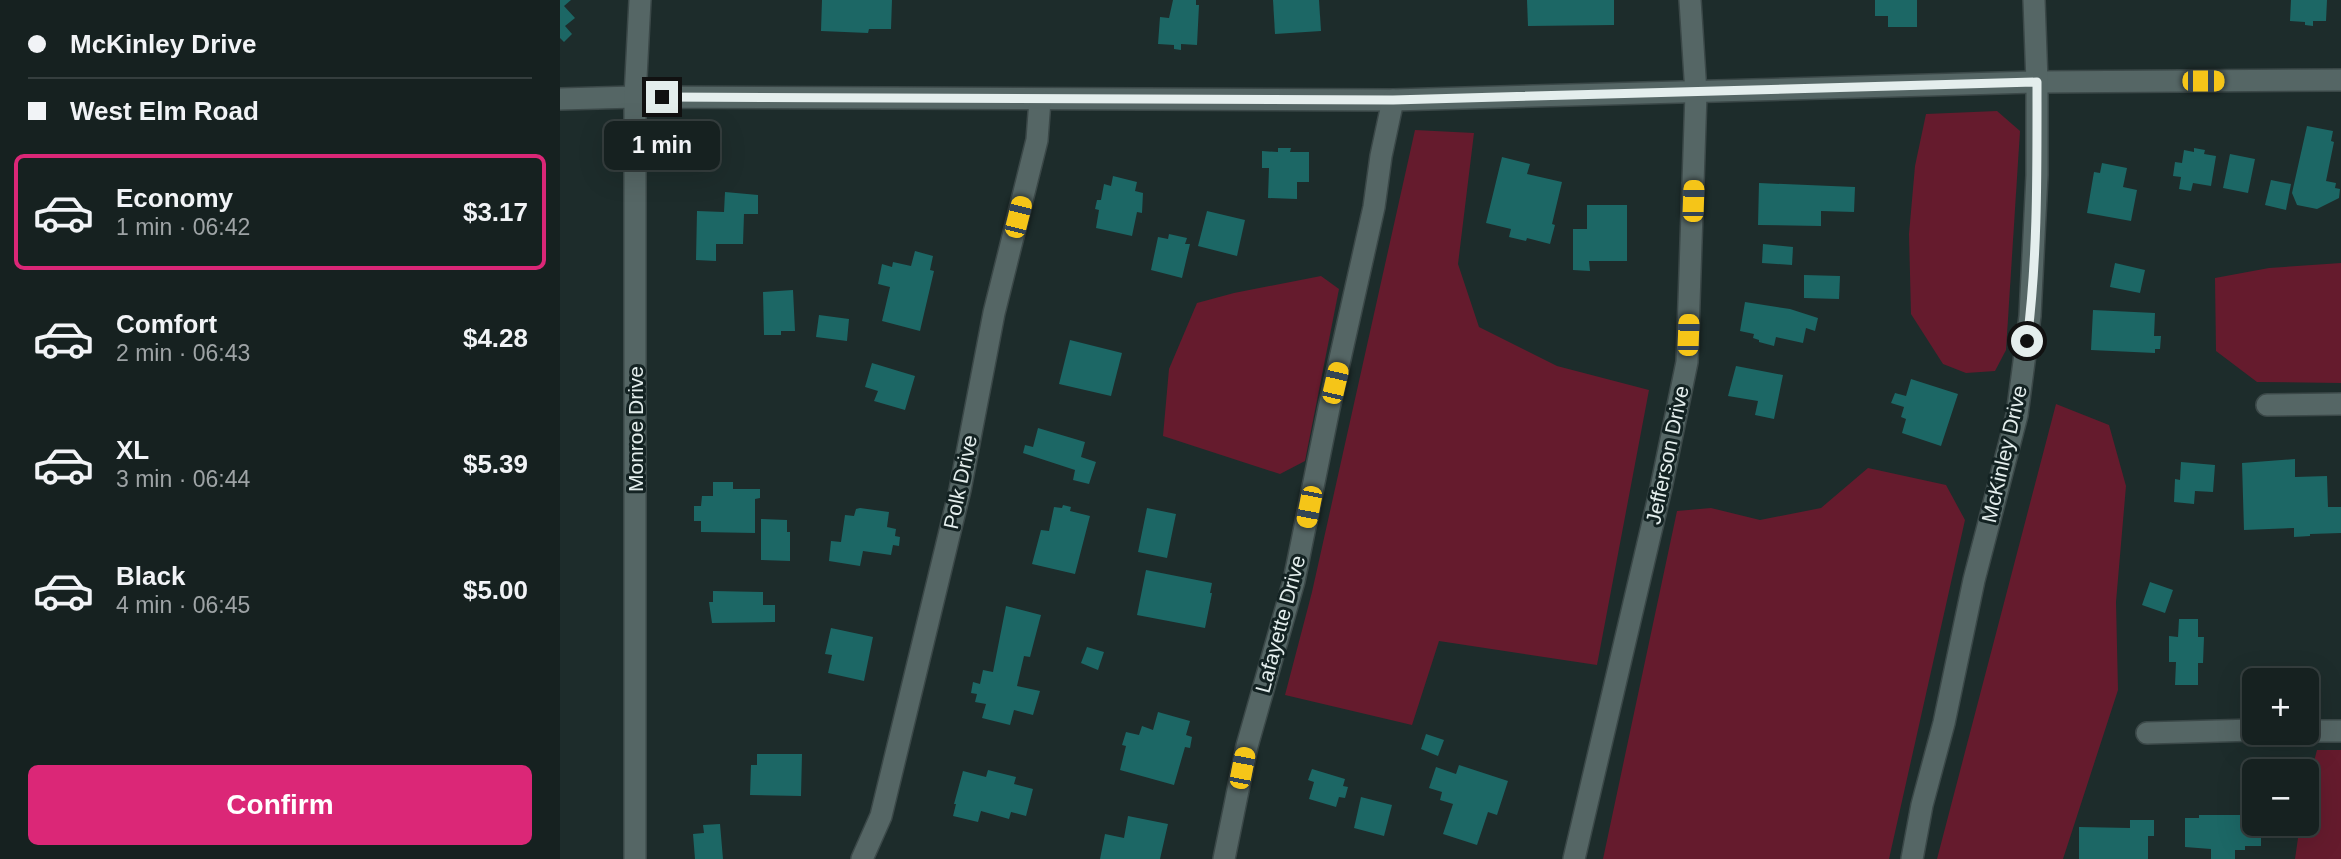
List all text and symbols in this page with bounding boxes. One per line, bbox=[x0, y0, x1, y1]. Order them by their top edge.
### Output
text: McKinley Drive bbox=[70, 29, 256, 59]
car bbox=[2183, 71, 2225, 92]
route end bbox=[646, 81, 678, 113]
text: West Elm Road bbox=[70, 96, 259, 126]
callout: 1 min bbox=[604, 122, 720, 170]
text: 1 min bbox=[632, 132, 692, 158]
car bbox=[1682, 180, 1705, 222]
icon: car bbox=[32, 181, 95, 244]
text: Economy bbox=[116, 183, 233, 213]
car bbox=[1003, 194, 1034, 240]
text: $3.17 bbox=[463, 197, 528, 227]
text: 1 min · 06:42 bbox=[116, 214, 250, 240]
icon: car bbox=[32, 307, 95, 370]
text: Comfort bbox=[116, 309, 217, 339]
car bbox=[1677, 314, 1700, 356]
text: $4.28 bbox=[463, 323, 528, 353]
route start bbox=[2011, 325, 2043, 357]
text: 2 min · 06:43 bbox=[116, 340, 250, 366]
car bbox=[1321, 360, 1350, 406]
street label: Monroe Drive bbox=[624, 366, 647, 492]
street label: McKinley Drive bbox=[1977, 383, 2031, 525]
street label: Jefferson Drive bbox=[1641, 384, 1693, 526]
icon: car bbox=[32, 433, 95, 496]
street label: Polk Drive bbox=[939, 433, 981, 531]
text: XL bbox=[116, 435, 149, 465]
text: $5.39 bbox=[463, 449, 528, 479]
text: 3 min · 06:44 bbox=[116, 466, 250, 492]
car bbox=[1295, 484, 1324, 530]
street label: Lafayette Drive bbox=[1251, 553, 1309, 695]
icon: car bbox=[32, 559, 95, 622]
text: Black bbox=[116, 561, 185, 591]
text: $5.00 bbox=[463, 575, 528, 605]
text: 4 min · 06:45 bbox=[116, 592, 250, 618]
map controls bbox=[2242, 668, 2319, 836]
button: + bbox=[2242, 668, 2319, 745]
car bbox=[1228, 745, 1257, 791]
button: − bbox=[2242, 759, 2319, 836]
button: Confirm bbox=[28, 765, 532, 845]

